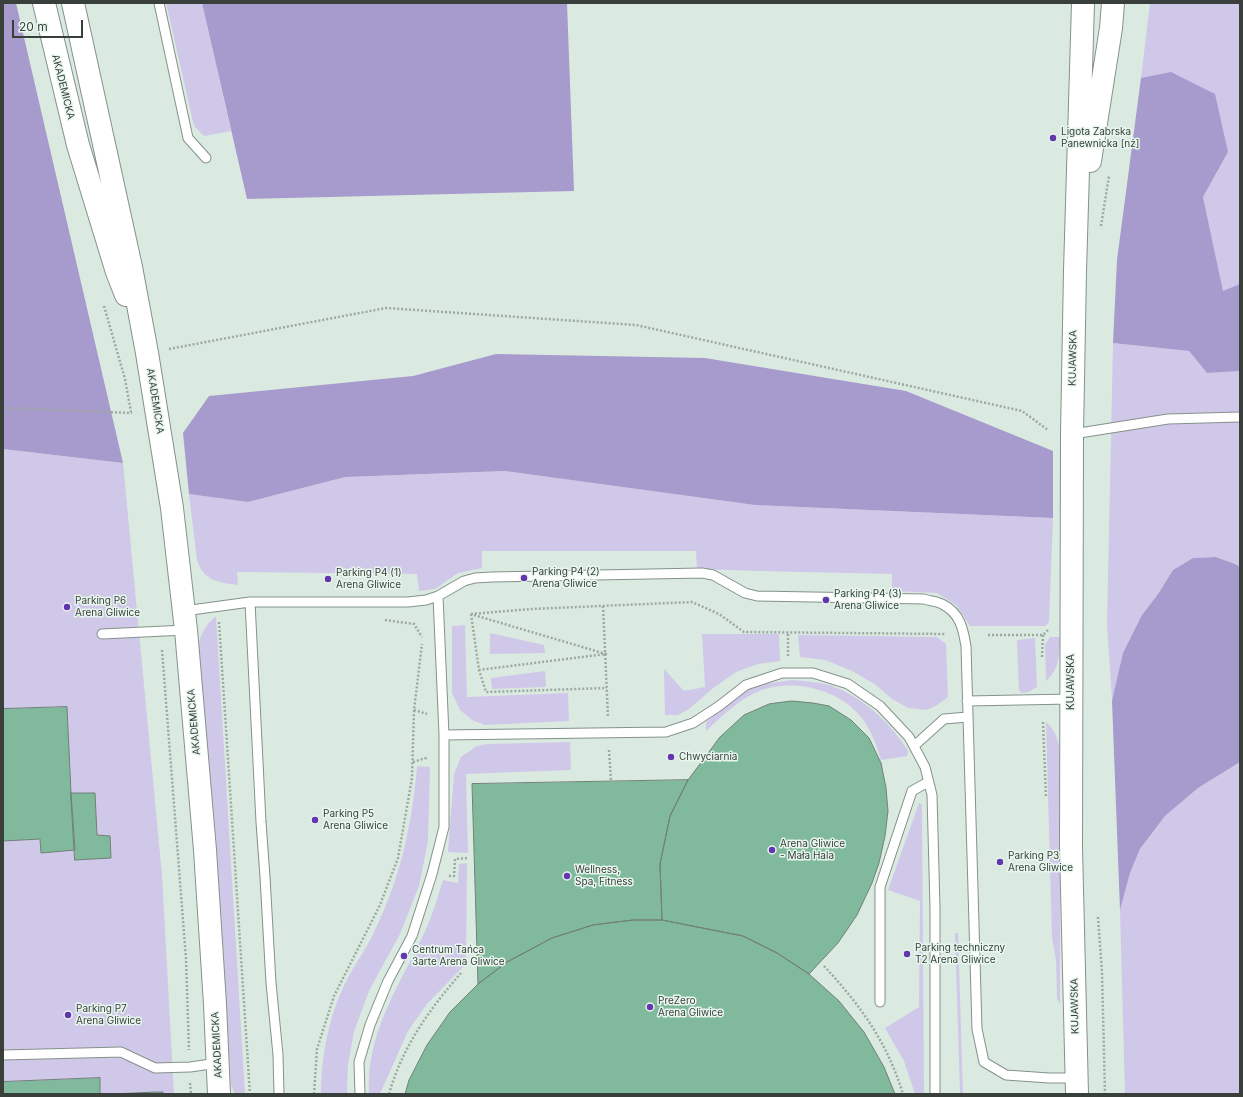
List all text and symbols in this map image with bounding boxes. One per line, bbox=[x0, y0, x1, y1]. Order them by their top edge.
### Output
scale bar bbox=[14, 12, 85, 38]
text: 20 m bbox=[19, 19, 48, 34]
street label: AKADEMICKA bbox=[49, 53, 77, 121]
place label: Ligota Zabrska Panewnicka [nż] bbox=[1061, 126, 1139, 150]
marker: Ligota Zabrska Panewnicka [nż] bbox=[1048, 133, 1058, 143]
street label: KUJAWSKA bbox=[1067, 330, 1079, 386]
street label: AKADEMICKA bbox=[144, 367, 166, 435]
place label: Parking P4 (2) Arena Gliwice bbox=[532, 566, 600, 590]
place label: Parking P4 (1) Arena Gliwice bbox=[336, 567, 402, 590]
marker: Parking P4 (2) Arena Gliwice bbox=[519, 573, 529, 583]
marker: Parking P4 (1) Arena Gliwice bbox=[323, 574, 333, 584]
place label: Parking P4 (3) Arena Gliwice bbox=[834, 588, 902, 612]
place label: Parking P6 Arena Gliwice bbox=[75, 595, 140, 618]
marker: Parking P4 (3) Arena Gliwice bbox=[821, 595, 831, 605]
marker: Parking P6 Arena Gliwice bbox=[62, 602, 72, 612]
street label: KUJAWSKA bbox=[1065, 654, 1077, 710]
street label: AKADEMICKA bbox=[185, 688, 203, 756]
place label: Chwyciarnia bbox=[679, 751, 737, 763]
marker: Chwyciarnia bbox=[666, 752, 676, 762]
place label: Parking P5 Arena Gliwice bbox=[323, 808, 388, 832]
marker: Parking P5 Arena Gliwice bbox=[310, 815, 320, 825]
place label: Arena Gliwice - Mała Hala bbox=[780, 838, 845, 862]
marker: Arena Gliwice - Mała Hala bbox=[767, 845, 777, 855]
place label: Parking P3 Arena Gliwice bbox=[1008, 850, 1073, 874]
marker: Parking P3 Arena Gliwice bbox=[995, 857, 1005, 867]
place label: Wellness, Spa, Fitness bbox=[575, 864, 633, 888]
marker: Wellness, Spa, Fitness bbox=[562, 871, 572, 881]
place label: Parking techniczny T2 Arena Gliwice bbox=[915, 942, 1005, 966]
place label: Centrum Tańca 3arte Arena Gliwice bbox=[412, 944, 505, 968]
marker: Parking techniczny T2 Arena Gliwice bbox=[902, 949, 912, 959]
marker: Centrum Tańca 3arte Arena Gliwice bbox=[399, 951, 409, 961]
street label: KUJAWSKA bbox=[1069, 978, 1081, 1034]
place label: PreZero Arena Gliwice bbox=[658, 995, 723, 1018]
marker: PreZero Arena Gliwice bbox=[645, 1002, 655, 1012]
place label: Parking P7 Arena Gliwice bbox=[76, 1003, 141, 1026]
marker: Parking P7 Arena Gliwice bbox=[63, 1010, 73, 1020]
street label: AKADEMICKA bbox=[209, 1012, 225, 1078]

